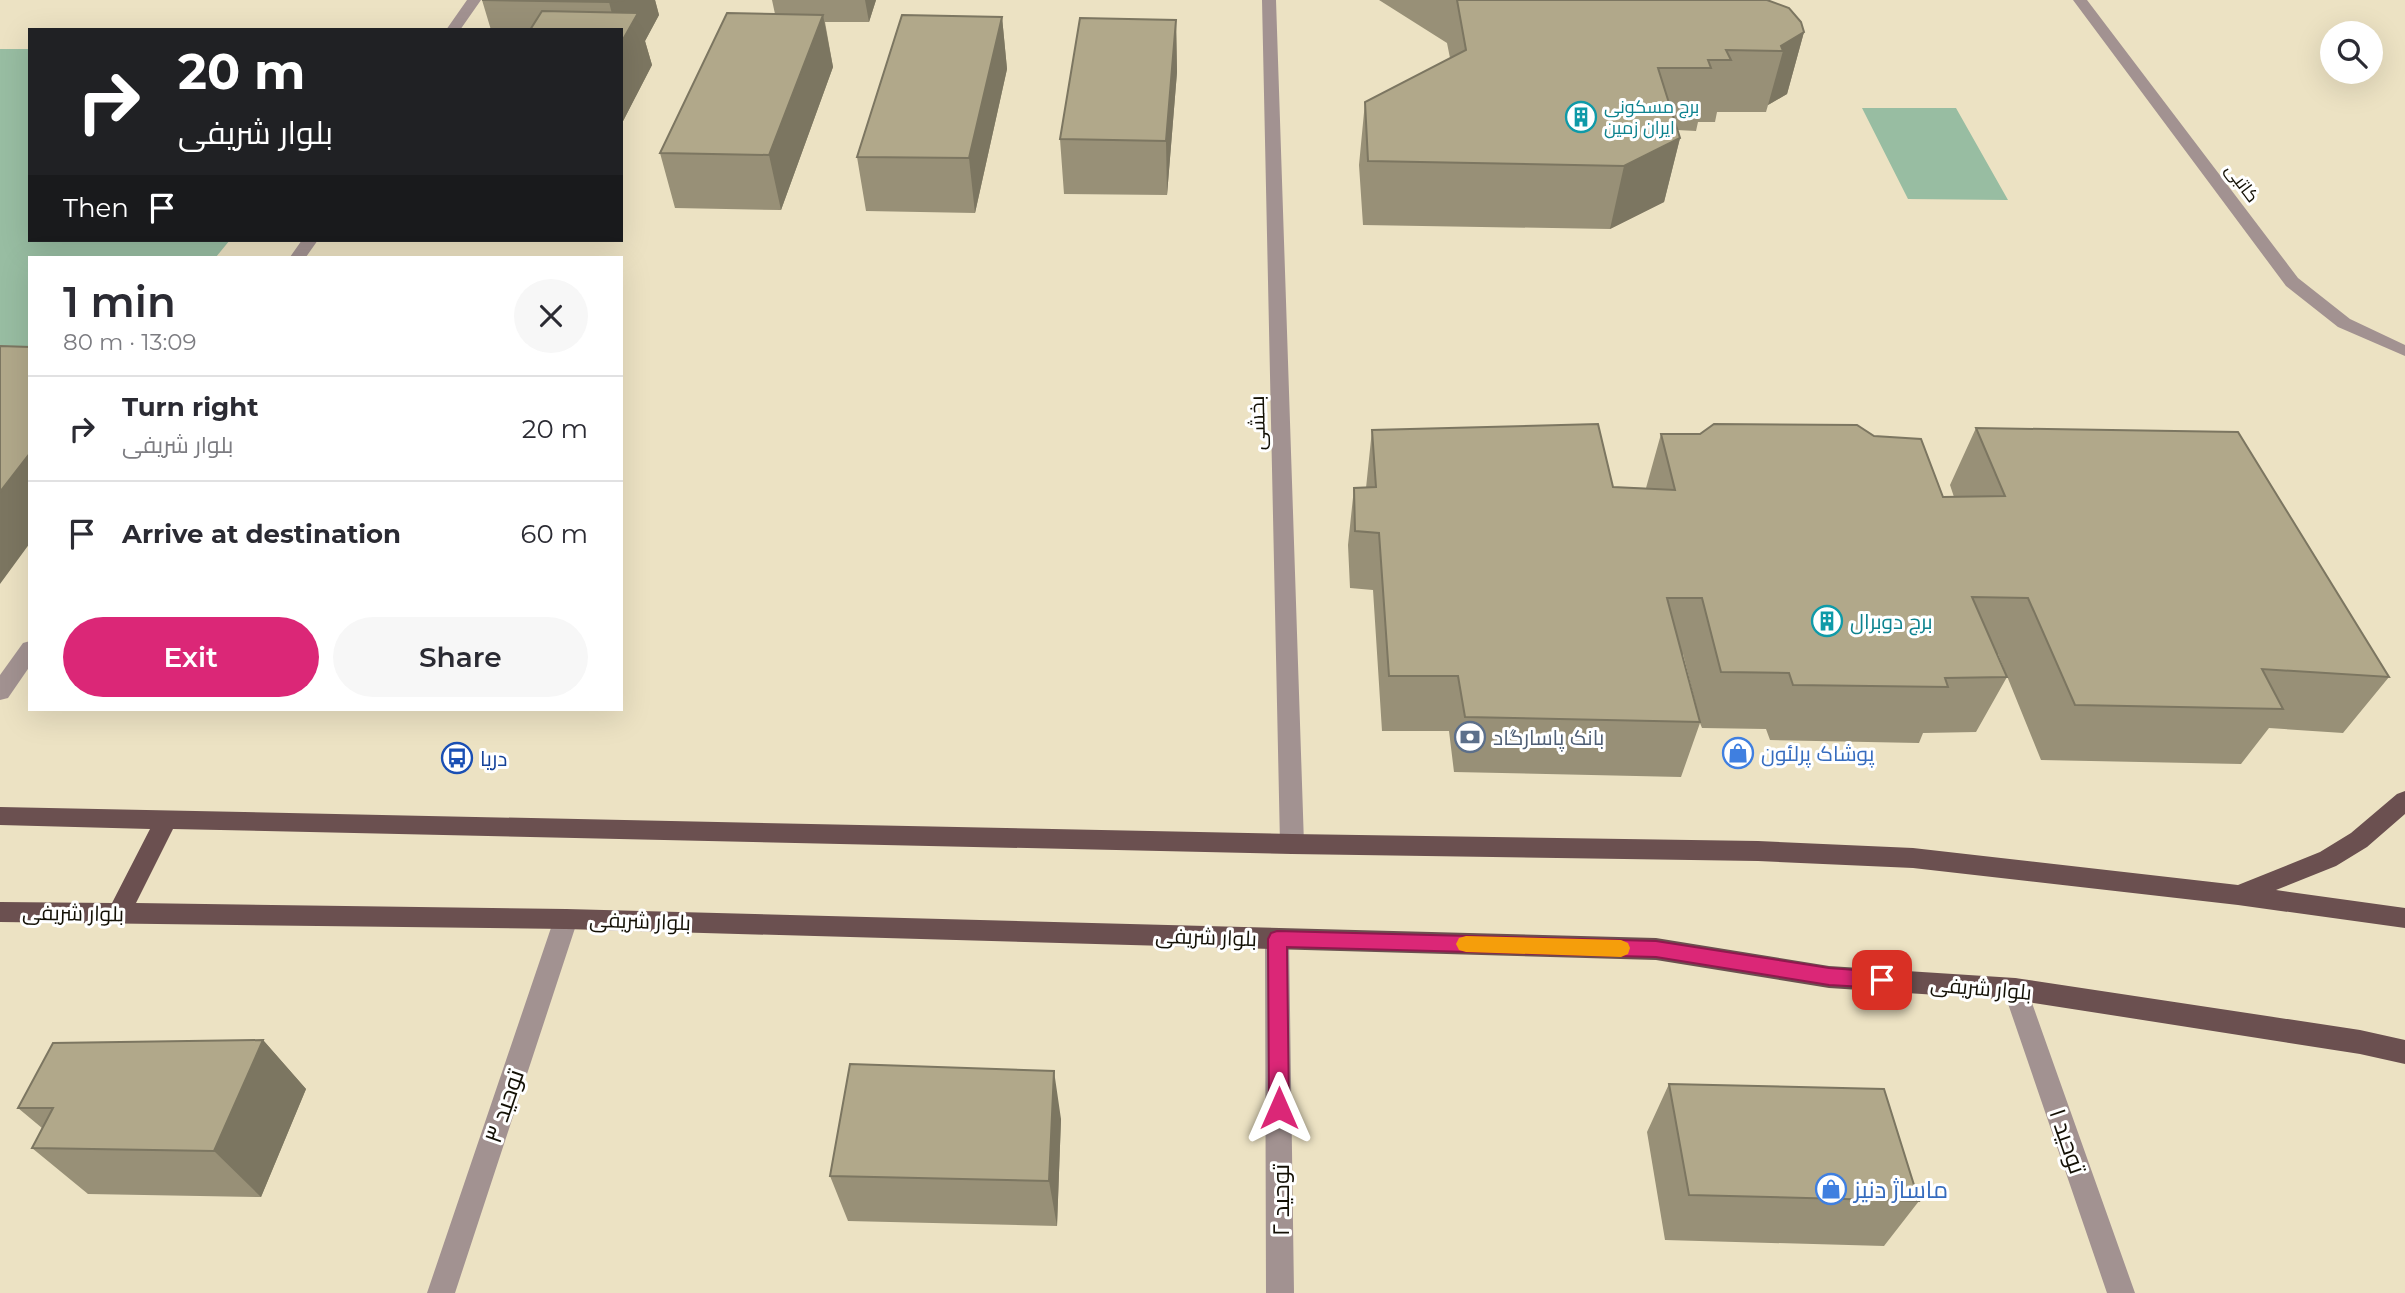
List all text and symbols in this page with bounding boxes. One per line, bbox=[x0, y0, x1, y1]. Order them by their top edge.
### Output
map controls bbox=[2320, 21, 2383, 84]
button: search bbox=[2320, 21, 2383, 84]
text: 20 m bbox=[178, 42, 305, 101]
icon: right bbox=[63, 56, 154, 147]
place label: برج مسکونی ایران زمین bbox=[1604, 96, 1699, 139]
building icon: برج مسکونی ایران زمین bbox=[1564, 100, 1598, 134]
text: بلوار شریفی bbox=[178, 113, 333, 152]
street label: کاتبی bbox=[2220, 159, 2264, 207]
icon: arrive bbox=[143, 189, 181, 227]
text: Then bbox=[63, 192, 129, 224]
text: 1 min bbox=[63, 276, 176, 328]
button: close bbox=[514, 279, 588, 353]
text: 80 m · 13:09 bbox=[63, 328, 197, 356]
text: Turn right bbox=[122, 391, 258, 423]
street label: بخشی bbox=[1244, 395, 1271, 451]
icon: right bbox=[63, 410, 101, 448]
text: 20 m bbox=[522, 413, 588, 445]
text: بلوار شریفی bbox=[122, 431, 233, 459]
icon: arrive bbox=[63, 515, 101, 553]
text: Arrive at destination bbox=[122, 518, 401, 550]
text: 60 m bbox=[521, 518, 588, 550]
building icon: برج دوبرال bbox=[1810, 604, 1844, 638]
place label: برج دوبرال bbox=[1850, 609, 1933, 636]
button: Exit bbox=[63, 617, 319, 697]
button: Share bbox=[333, 617, 588, 697]
bank icon: بانک پاسارگاد bbox=[1453, 720, 1487, 754]
place label: بانک پاسارگاد bbox=[1493, 725, 1604, 752]
shop icon: پوشاک پرلئون bbox=[1721, 736, 1755, 770]
bus stop icon: دریا bbox=[440, 741, 474, 775]
place label: پوشاک پرلئون bbox=[1761, 741, 1875, 768]
place label: دریا bbox=[480, 746, 507, 771]
street label: بلوار شریفی bbox=[22, 900, 124, 927]
street label: بلوار شریفی bbox=[589, 907, 691, 936]
street label: بلوار شریفی bbox=[1155, 923, 1257, 952]
pin bbox=[1852, 950, 1912, 1010]
icon: arrive bbox=[1863, 961, 1901, 999]
street label: بلوار شریفی bbox=[1929, 971, 2033, 1006]
street label: توحید ۳ bbox=[478, 1065, 530, 1147]
position arrow bbox=[1242, 1071, 1316, 1145]
street label: توحید ۱ bbox=[2043, 1105, 2093, 1178]
street label: توحید ۲ bbox=[1266, 1163, 1295, 1236]
shop icon: ماساژ دنیز bbox=[1814, 1172, 1848, 1206]
place label: ماساژ دنیز bbox=[1852, 1175, 1948, 1204]

